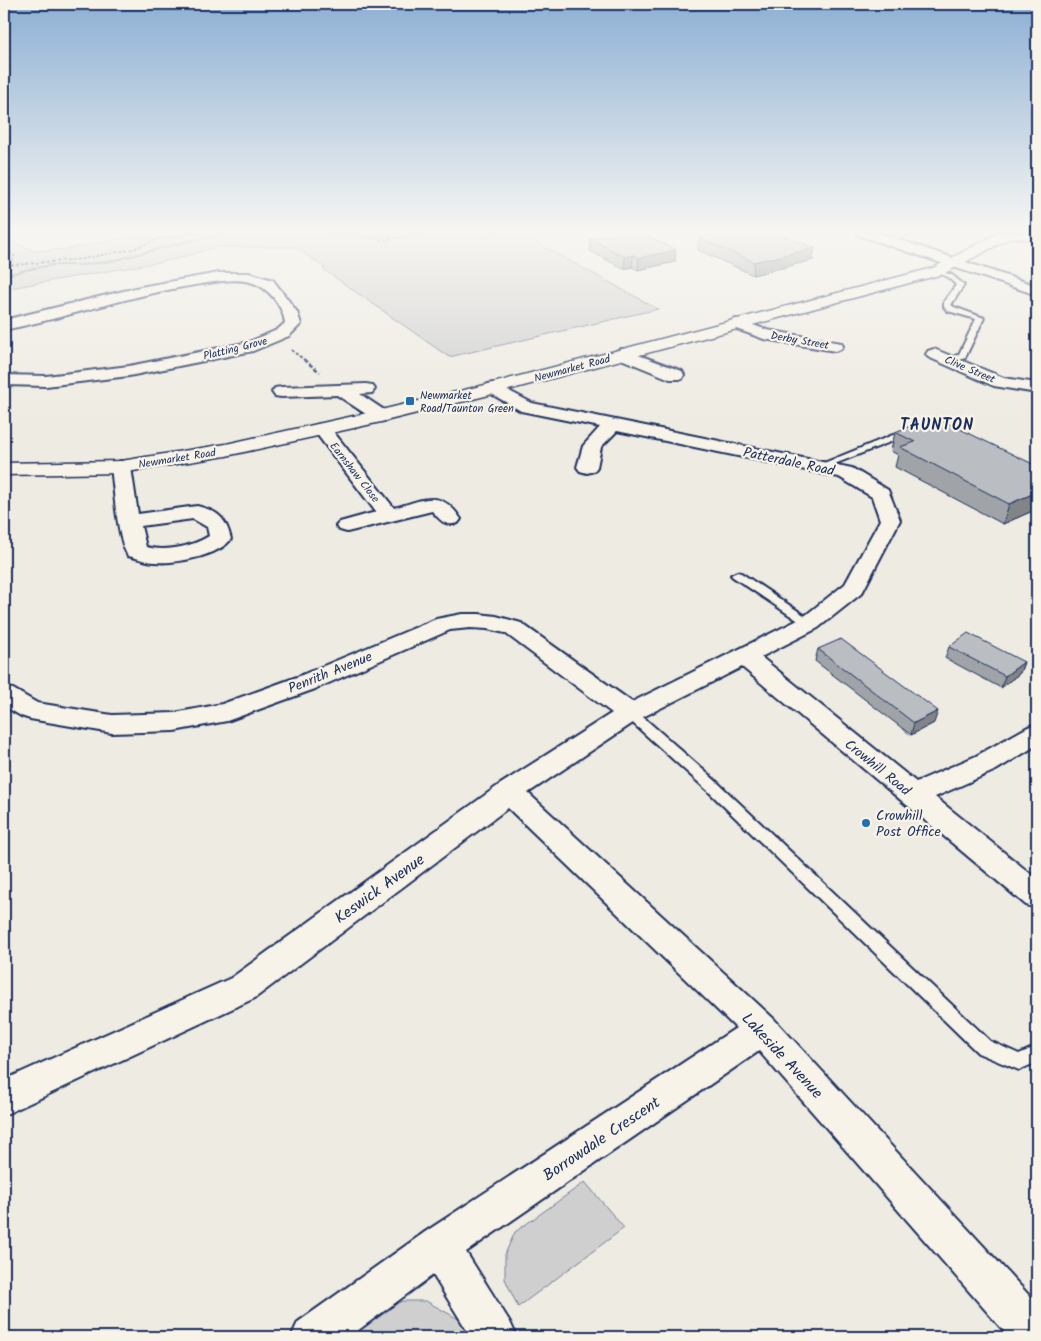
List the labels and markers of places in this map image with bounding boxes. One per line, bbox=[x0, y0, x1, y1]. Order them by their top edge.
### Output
place label: Newmarket Road/Taunton Green bbox=[420, 387, 514, 418]
marker: Newmarket Road/Taunton Green bbox=[404, 395, 416, 407]
place label: Crowhill Post Office bbox=[876, 805, 941, 843]
marker: Crowhill Post Office bbox=[860, 817, 872, 829]

